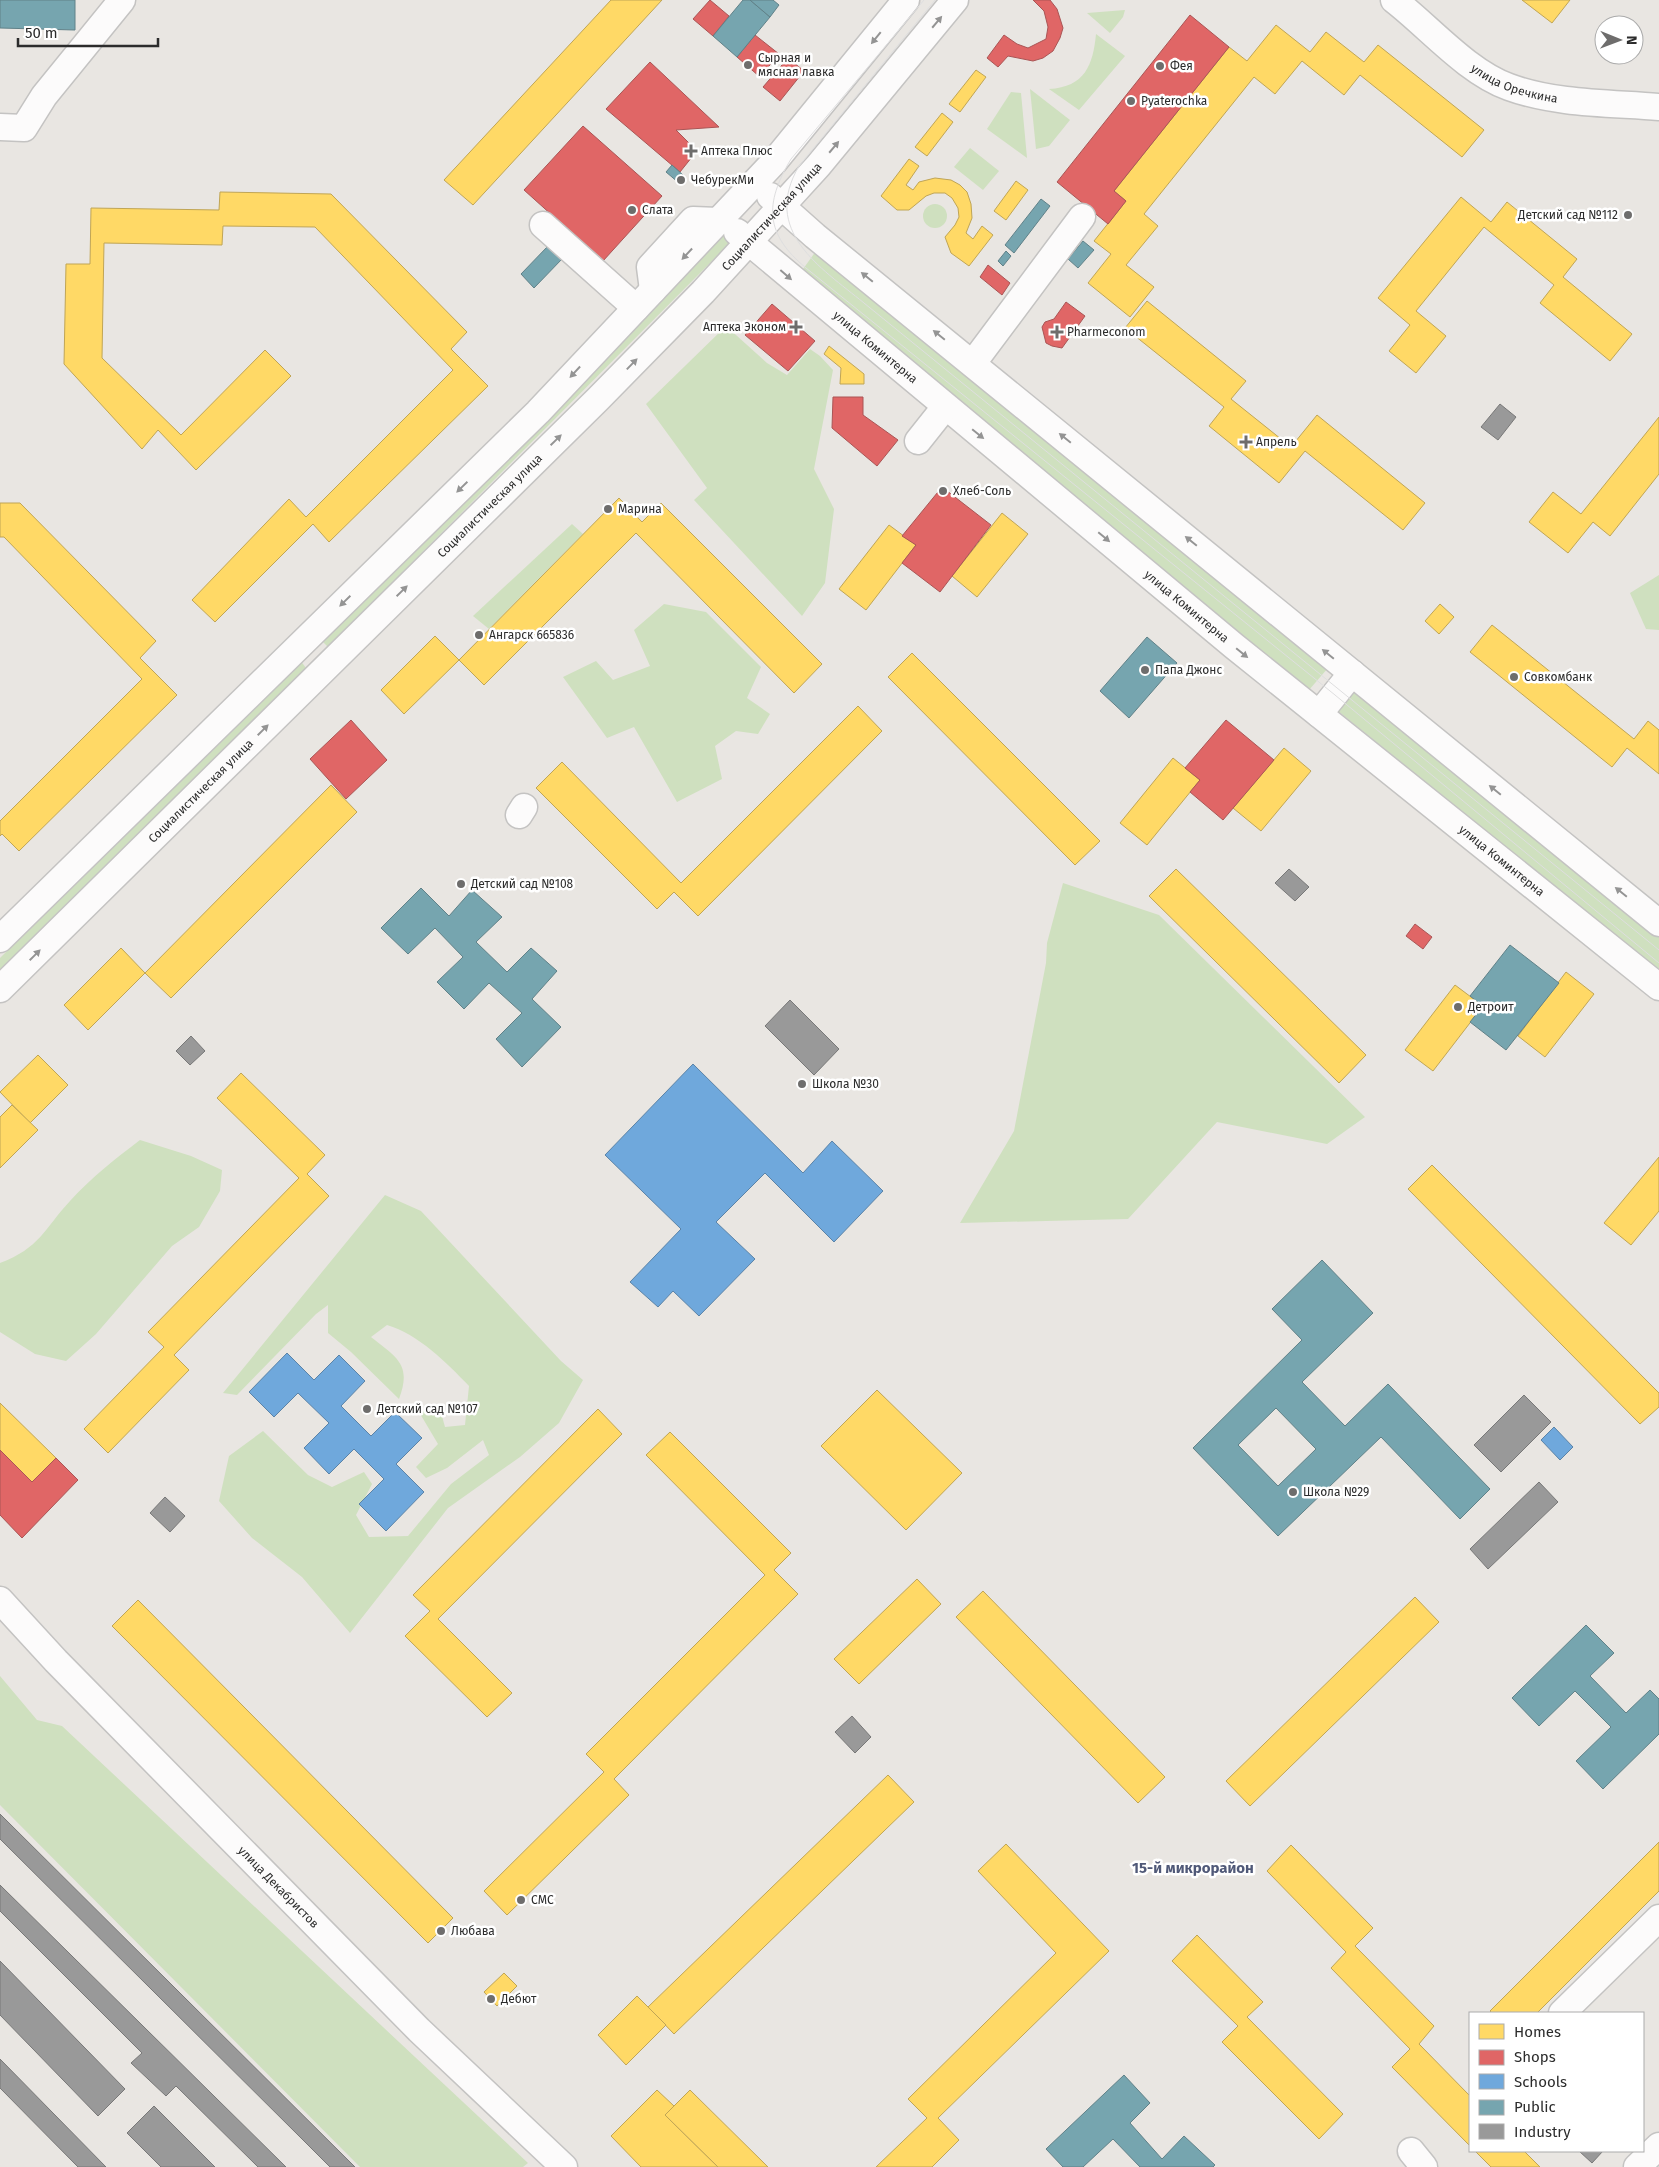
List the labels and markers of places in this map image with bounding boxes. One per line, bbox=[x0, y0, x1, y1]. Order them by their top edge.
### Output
place label: Сырная и мясная лавка bbox=[758, 51, 835, 79]
marker: Сырная и мясная лавка bbox=[742, 59, 754, 71]
place label: Фея bbox=[1170, 59, 1193, 73]
marker: Фея bbox=[1154, 60, 1166, 72]
place label: Pyaterochka bbox=[1141, 94, 1207, 108]
marker: Pyaterochka bbox=[1125, 95, 1137, 107]
place label: Аптека Плюс bbox=[701, 144, 773, 158]
marker: Аптека Плюс bbox=[685, 145, 697, 157]
place label: ЧебурекМи bbox=[691, 173, 754, 187]
marker: ЧебурекМи bbox=[675, 174, 687, 186]
place label: Слата bbox=[642, 203, 673, 217]
marker: Слата bbox=[626, 204, 638, 216]
place label: Детский сад №112 bbox=[1517, 208, 1618, 222]
marker: Детский сад №112 bbox=[1622, 209, 1634, 221]
place label: Аптека Эконом bbox=[703, 320, 786, 334]
marker: Аптека Эконом bbox=[790, 321, 802, 333]
place label: Pharmeconom bbox=[1067, 325, 1146, 339]
marker: Pharmeconom bbox=[1051, 326, 1063, 338]
place label: Апрель bbox=[1256, 435, 1297, 449]
marker: Апрель bbox=[1240, 436, 1252, 448]
place label: Хлеб-Соль bbox=[953, 484, 1011, 498]
marker: Хлеб-Соль bbox=[937, 485, 949, 497]
place label: Марина bbox=[618, 502, 662, 516]
marker: Марина bbox=[602, 503, 614, 515]
place label: Ангарск 665836 bbox=[489, 628, 574, 642]
marker: Ангарск 665836 bbox=[473, 629, 485, 641]
place label: Папа Джонс bbox=[1155, 663, 1222, 677]
marker: Папа Джонс bbox=[1139, 664, 1151, 676]
place label: Совкомбанк bbox=[1524, 670, 1593, 684]
marker: Совкомбанк bbox=[1508, 671, 1520, 683]
place label: Детский сад №108 bbox=[470, 877, 574, 891]
marker: Детский сад №108 bbox=[455, 878, 467, 890]
place label: Детроит bbox=[1467, 1000, 1514, 1014]
marker: Детроит bbox=[1452, 1001, 1464, 1013]
place label: Школа №30 bbox=[812, 1077, 879, 1091]
marker: Школа №30 bbox=[796, 1078, 808, 1090]
place label: Детский сад №107 bbox=[376, 1402, 478, 1416]
marker: Детский сад №107 bbox=[361, 1403, 373, 1415]
place label: Школа №29 bbox=[1303, 1485, 1369, 1499]
marker: Школа №29 bbox=[1287, 1486, 1299, 1498]
place label: СМС bbox=[531, 1893, 554, 1907]
marker: СМС bbox=[515, 1894, 527, 1906]
place label: Любава bbox=[451, 1924, 495, 1938]
marker: Любава bbox=[435, 1925, 447, 1937]
place label: Дебют bbox=[500, 1992, 537, 2006]
marker: Дебют bbox=[485, 1993, 497, 2005]

